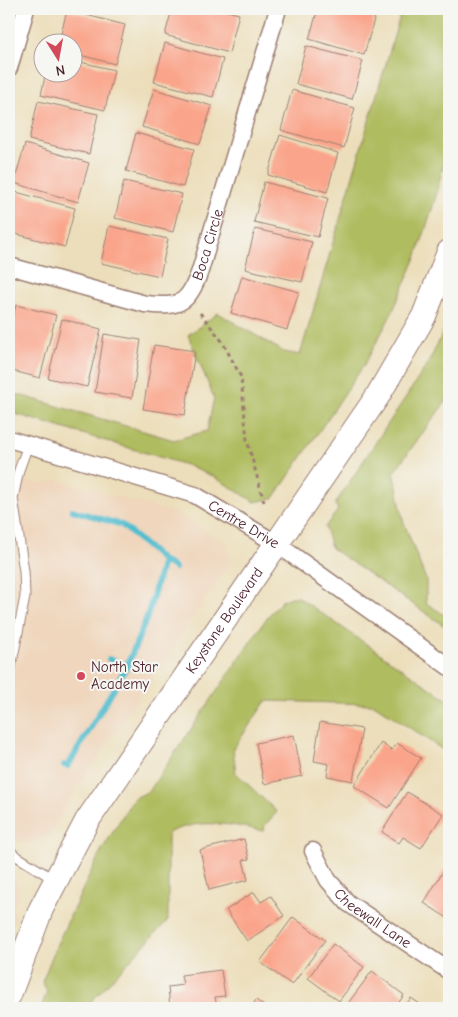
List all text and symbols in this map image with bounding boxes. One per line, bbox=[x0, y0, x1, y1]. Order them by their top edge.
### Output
north arrow bbox=[32, 32, 82, 82]
text: N bbox=[54, 61, 66, 79]
street label: Boca Circle bbox=[188, 206, 227, 283]
street label: Centre Drive bbox=[205, 496, 283, 553]
street label: Keystone Boulevard bbox=[182, 564, 267, 677]
place label: North Star Academy bbox=[91, 658, 158, 693]
marker: North Star Academy bbox=[75, 670, 87, 682]
street label: Cheewall Lane bbox=[330, 884, 415, 952]

